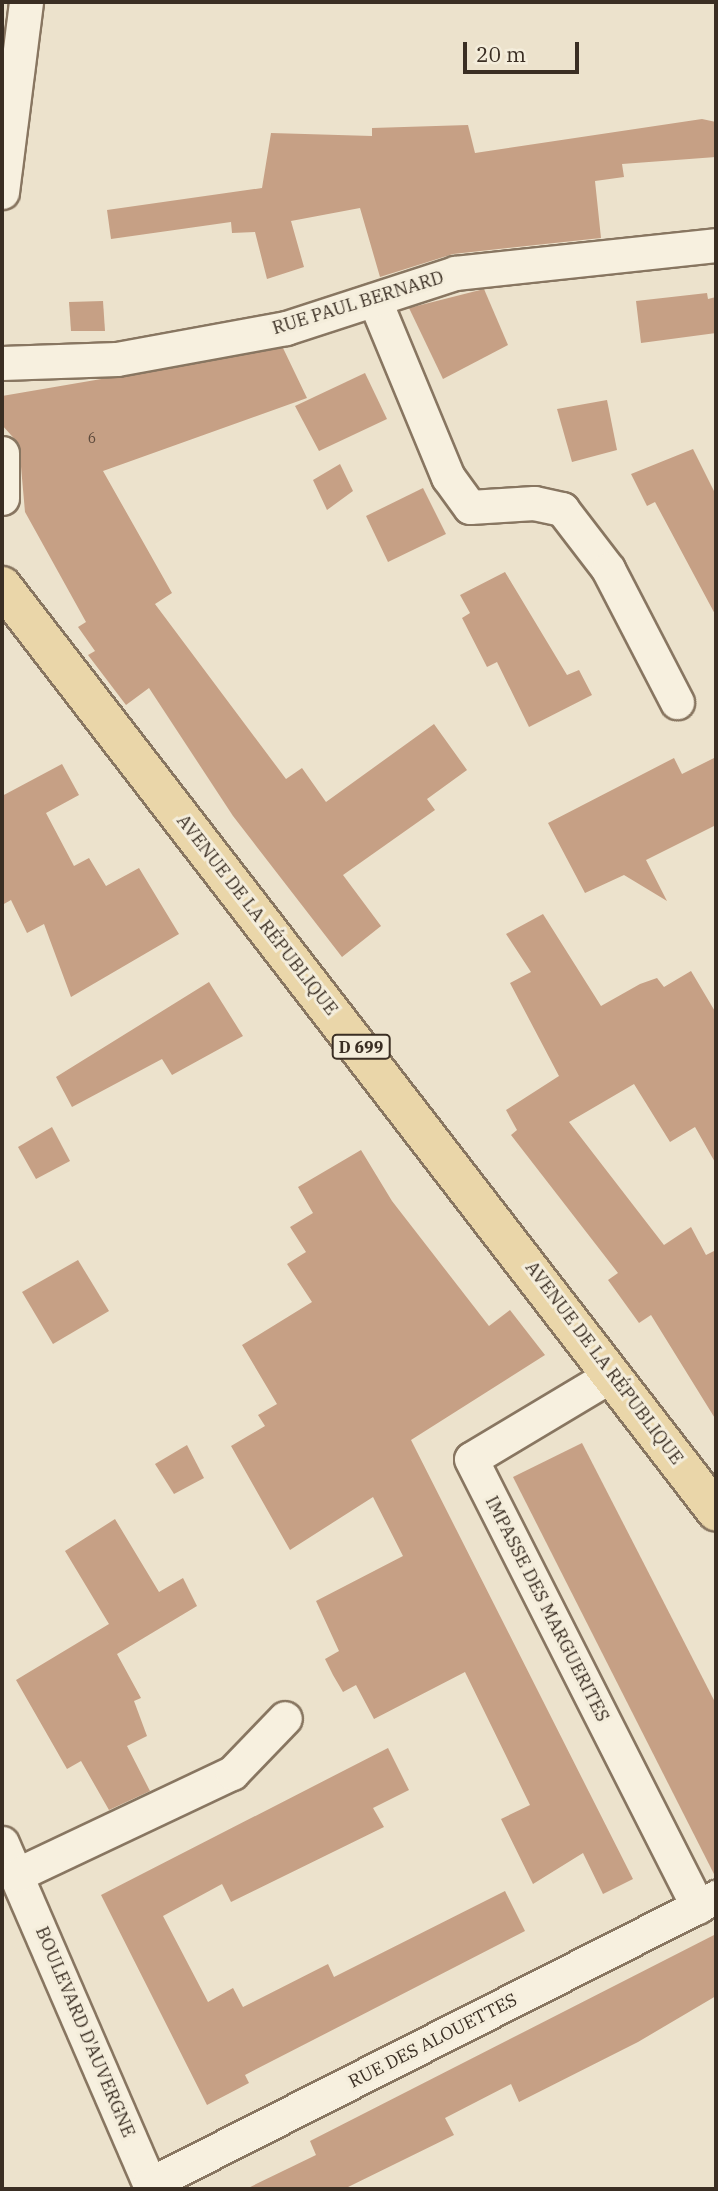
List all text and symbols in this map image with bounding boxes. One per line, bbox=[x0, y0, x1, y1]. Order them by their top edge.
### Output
scale bar bbox=[466, 28, 582, 72]
text: 20 m bbox=[476, 40, 526, 68]
street label: RUE PAUL BERNARD bbox=[270, 267, 446, 339]
house number: 6 bbox=[88, 430, 96, 446]
street label: AVENUE DE LA RÉPUBLIQUE bbox=[172, 810, 342, 1020]
road number: D 699 bbox=[331, 1035, 391, 1060]
street label: AVENUE DE LA RÉPUBLIQUE bbox=[521, 1257, 687, 1469]
street label: IMPASSE DES MARGUERITES bbox=[481, 1493, 613, 1725]
street label: BOULEVARD D'AUVERGNE bbox=[31, 1923, 139, 2141]
street label: RUE DES ALOUETTES bbox=[345, 1989, 521, 2093]

